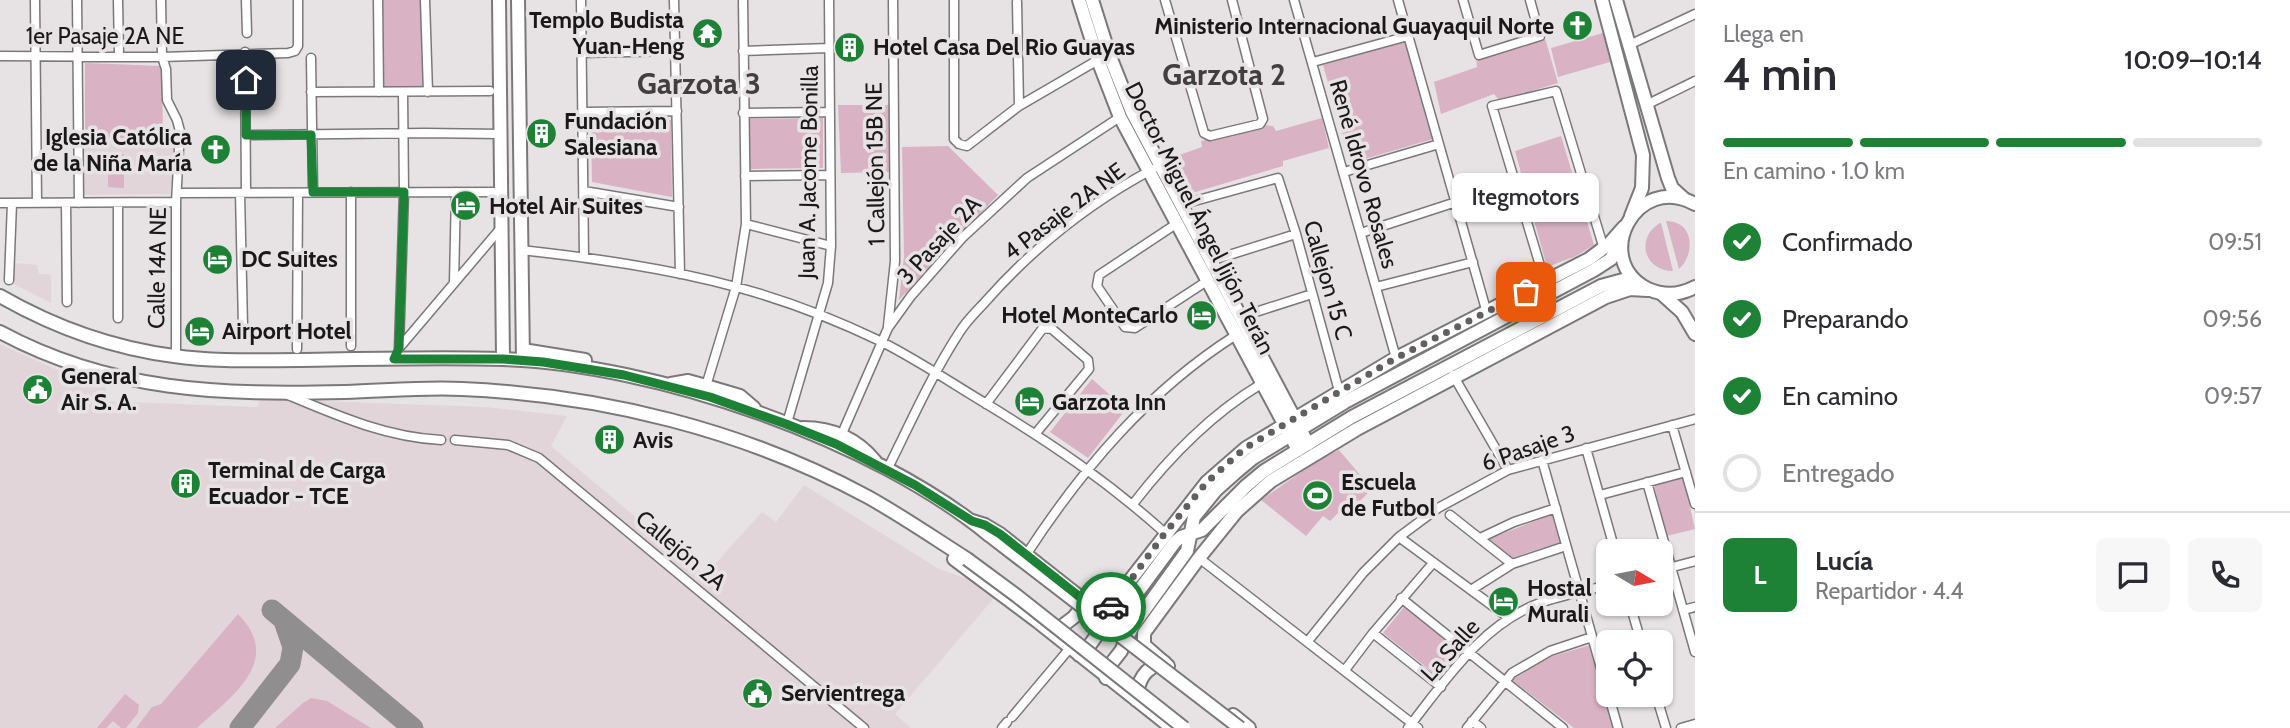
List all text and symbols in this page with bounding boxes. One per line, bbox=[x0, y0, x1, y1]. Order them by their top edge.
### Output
place label: Templo Budista Yuan-Heng bbox=[529, 6, 685, 60]
church icon: Ministerio Internacional Guayaquil Norte bbox=[1560, 9, 1594, 43]
place label: Ministerio Internacional Guayaquil Norte bbox=[1154, 12, 1554, 40]
temple icon: Templo Budista Yuan-Heng bbox=[690, 16, 724, 50]
text: Llega en bbox=[1723, 20, 1804, 48]
street label: 1er Pasaje 2A NE bbox=[26, 22, 184, 50]
building icon: Hotel Casa Del Rio Guayas bbox=[833, 30, 867, 64]
place label: Hotel Casa Del Rio Guayas bbox=[873, 33, 1135, 61]
text: 10:09–10:14 bbox=[2124, 44, 2262, 76]
text: 4 min bbox=[1723, 46, 1837, 102]
pin bbox=[216, 50, 276, 110]
district label: Garzota 2 bbox=[1162, 56, 1286, 93]
icon: home bbox=[227, 61, 265, 99]
district label: Garzota 3 bbox=[637, 65, 761, 102]
street label: Juan A. Jacome Bonilla bbox=[792, 65, 824, 280]
street label: René Idrovo Rosales bbox=[1324, 76, 1404, 272]
street label: Doctor Miguel Ángel Jijón Terán bbox=[1119, 77, 1282, 359]
street label: 1 Callejón 15B NE bbox=[860, 82, 890, 246]
place label: Fundación Salesiana bbox=[564, 107, 667, 161]
building icon: Fundación Salesiana bbox=[524, 117, 558, 151]
place label: Iglesia Católica de la Niña María bbox=[33, 123, 193, 177]
church icon: Iglesia Católica de la Niña María bbox=[198, 133, 232, 167]
street label: 4 Pasaje 2A NE bbox=[998, 156, 1130, 266]
text: En camino · 1.0 km bbox=[1723, 157, 1905, 185]
callout: Itegmotors bbox=[1452, 173, 1600, 222]
text: Itegmotors bbox=[1472, 183, 1579, 211]
hotel icon: Hotel Air Suites bbox=[449, 189, 483, 223]
street label: 3 Pasaje 2A bbox=[891, 190, 987, 290]
place label: Hotel Air Suites bbox=[489, 192, 643, 220]
street label: Calle 14A NE bbox=[142, 207, 172, 329]
street label: Callejon 15 C bbox=[1298, 217, 1358, 343]
icon: check bbox=[1723, 223, 1761, 261]
text: Confirmado bbox=[1782, 226, 1913, 258]
text: 09:51 bbox=[2208, 228, 2262, 256]
hotel icon: DC Suites bbox=[201, 242, 235, 276]
place label: DC Suites bbox=[241, 245, 338, 273]
pin bbox=[1496, 262, 1556, 322]
icon: bag bbox=[1507, 273, 1545, 311]
hotel icon: Hotel MonteCarlo bbox=[1184, 298, 1218, 332]
icon: check bbox=[1723, 300, 1761, 338]
place label: Hotel MonteCarlo bbox=[1001, 301, 1178, 329]
text: Preparando bbox=[1782, 303, 1909, 335]
text: 09:56 bbox=[2203, 305, 2262, 333]
hotel icon: Airport Hotel bbox=[182, 314, 216, 348]
place label: Airport Hotel bbox=[222, 317, 352, 345]
place label: General Air S. A. bbox=[61, 362, 138, 416]
public building icon: General Air S. A. bbox=[21, 372, 55, 406]
icon: check bbox=[1723, 377, 1761, 415]
text: En camino bbox=[1782, 380, 1898, 412]
text: 09:57 bbox=[2204, 382, 2262, 410]
hotel icon: Garzota Inn bbox=[1012, 385, 1046, 419]
place label: Garzota Inn bbox=[1052, 388, 1166, 416]
street label: 6 Pasaje 3 bbox=[1478, 419, 1578, 477]
building icon: Avis bbox=[593, 423, 627, 457]
place label: Avis bbox=[633, 426, 673, 454]
place label: Terminal de Carga Ecuador - TCE bbox=[208, 456, 386, 510]
text: Entregado bbox=[1782, 457, 1895, 489]
building icon: Terminal de Carga Ecuador - TCE bbox=[168, 466, 202, 500]
place label: Escuela de Futbol bbox=[1341, 468, 1435, 522]
sports icon: Escuela de Futbol bbox=[1301, 478, 1335, 512]
street label: Callejón 2A bbox=[630, 504, 732, 596]
button: chat bbox=[2096, 538, 2170, 612]
button: phone bbox=[2188, 538, 2262, 612]
north arrow bbox=[1596, 539, 1673, 616]
map controls bbox=[1596, 539, 1673, 707]
text: Lucía bbox=[1815, 545, 1873, 577]
text: L bbox=[1753, 559, 1767, 591]
courier bbox=[1076, 572, 1146, 642]
place label: Hostal Murali bbox=[1527, 574, 1592, 628]
text: Repartidor · 4.4 bbox=[1815, 577, 1964, 605]
hotel icon: Hostal Murali bbox=[1487, 584, 1521, 618]
icon: car bbox=[1092, 588, 1130, 626]
street label: La Salle bbox=[1415, 613, 1486, 687]
button: locate bbox=[1596, 630, 1673, 707]
public building icon: Servientrega bbox=[741, 676, 775, 710]
place label: Servientrega bbox=[781, 679, 906, 707]

